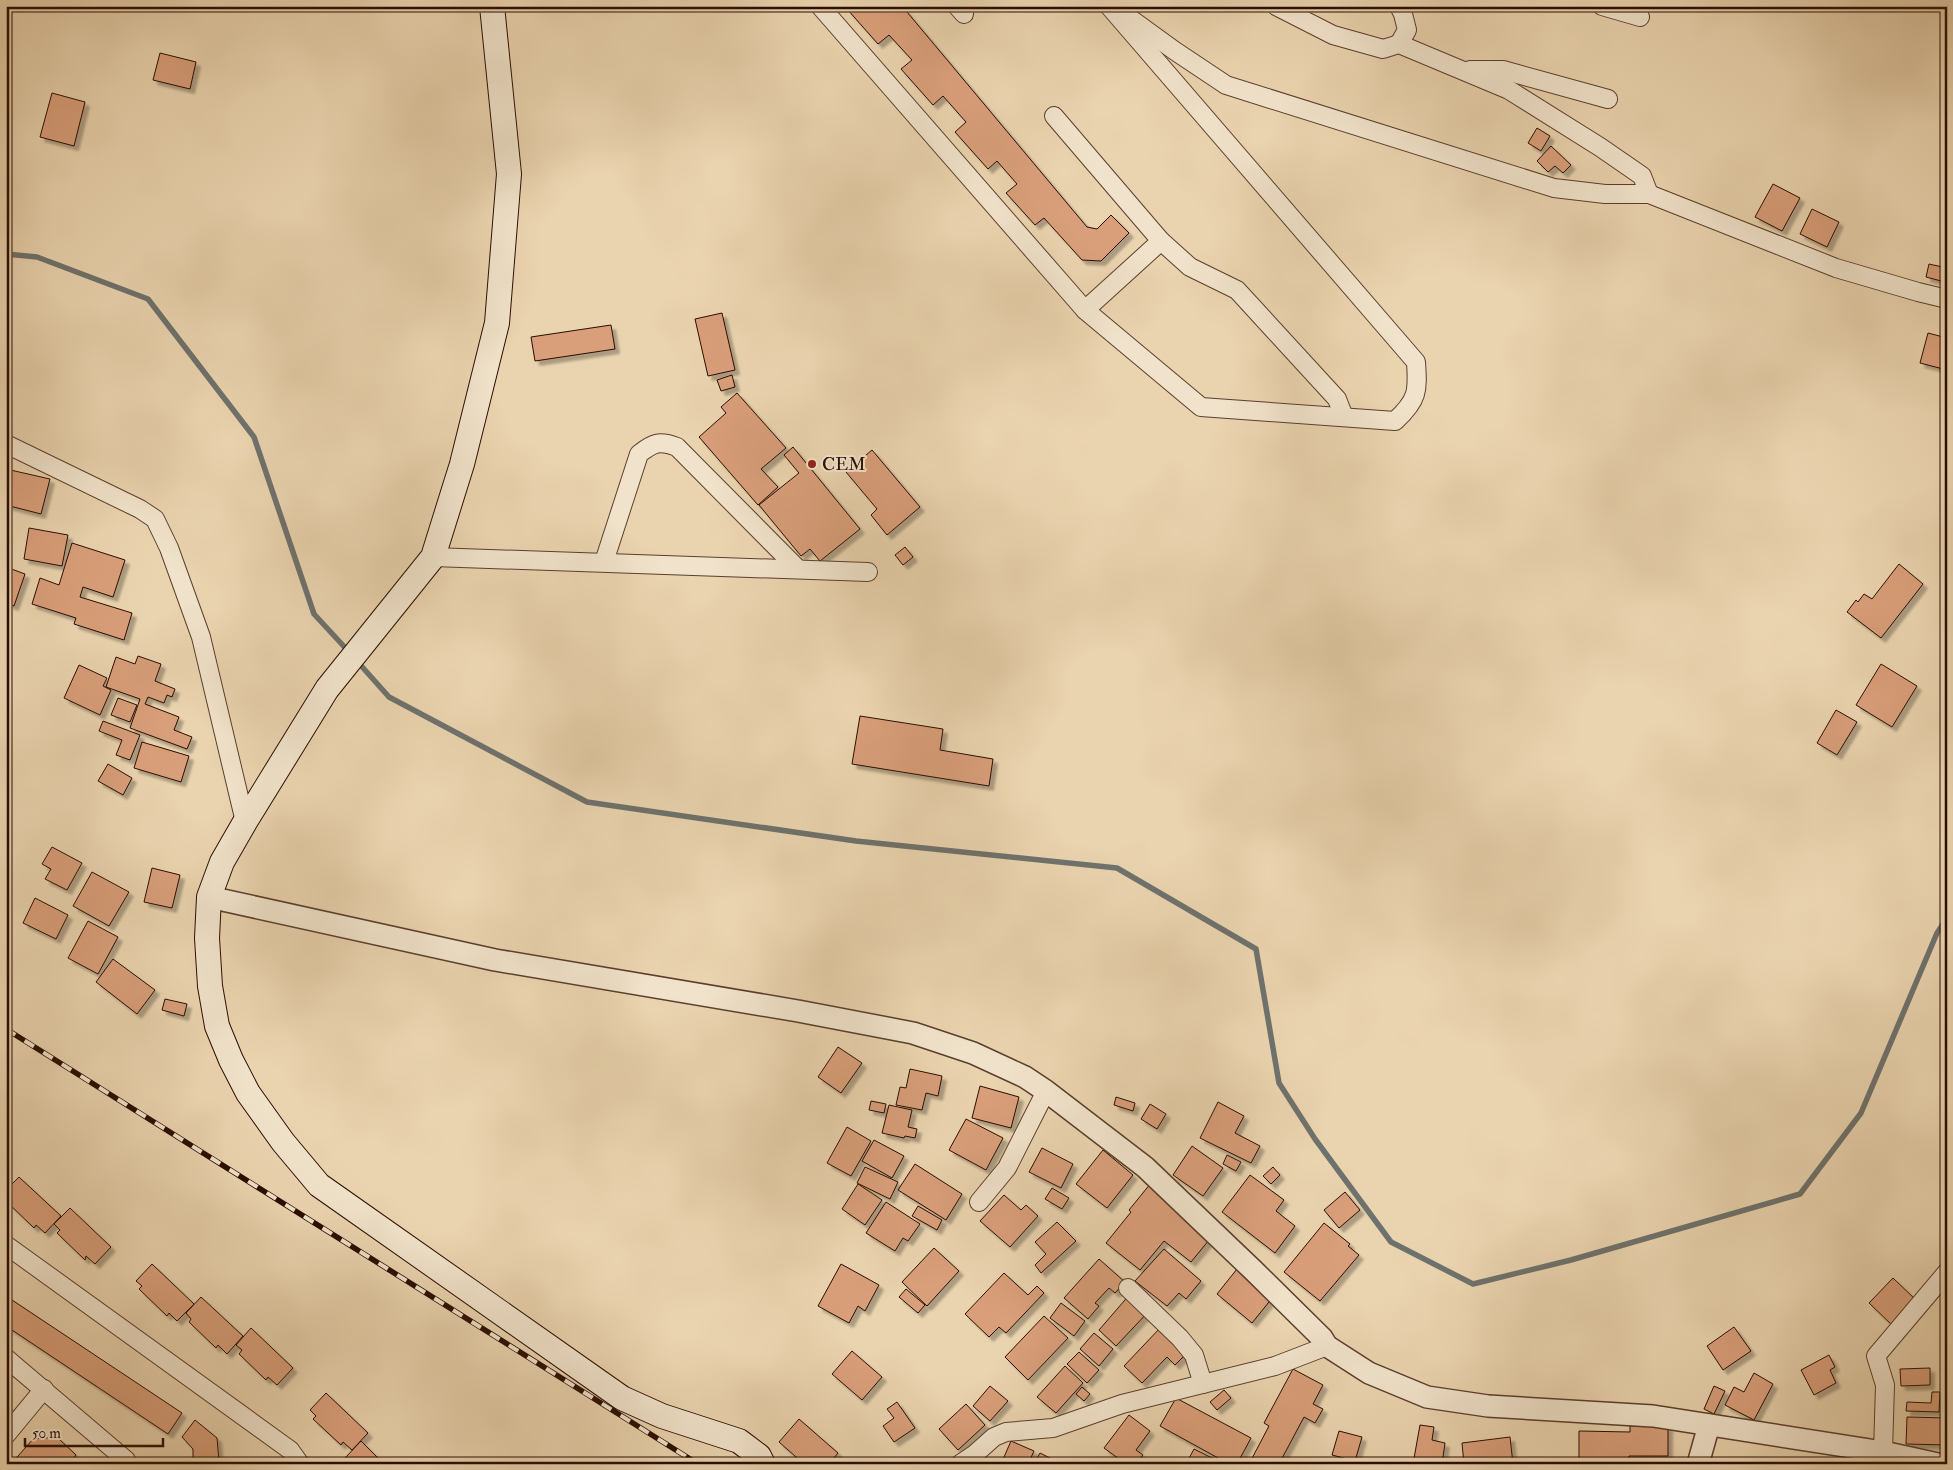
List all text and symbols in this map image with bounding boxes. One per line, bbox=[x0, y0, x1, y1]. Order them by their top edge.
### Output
place label: CEM bbox=[822, 453, 866, 476]
marker: CEM bbox=[806, 458, 818, 470]
scale bar bbox=[25, 1415, 162, 1447]
text: 50 m bbox=[32, 1424, 61, 1443]

